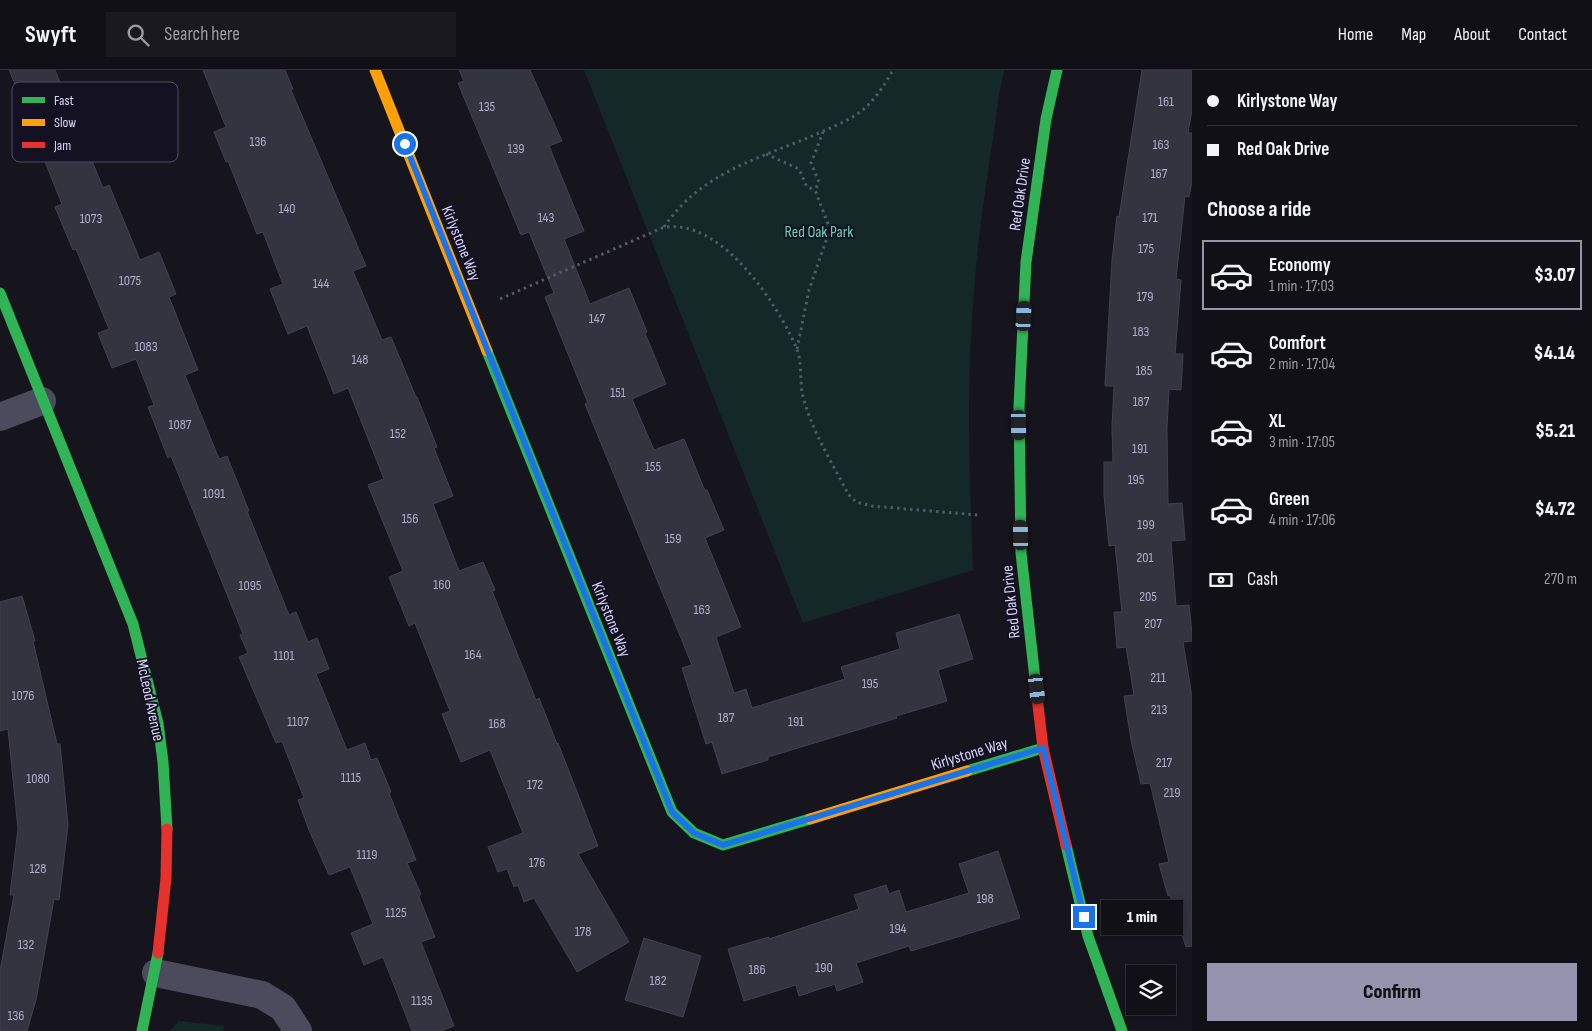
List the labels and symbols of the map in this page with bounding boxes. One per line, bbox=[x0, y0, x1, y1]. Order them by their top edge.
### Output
legend bbox=[12, 82, 178, 162]
text: Fast bbox=[54, 92, 74, 109]
house number: 161 bbox=[1158, 93, 1174, 110]
house number: 135 bbox=[479, 98, 496, 115]
text: Slow bbox=[54, 114, 76, 131]
house number: 136 bbox=[250, 133, 266, 150]
route start bbox=[394, 133, 416, 155]
house number: 163 bbox=[1153, 136, 1170, 153]
text: Jam bbox=[53, 137, 71, 154]
house number: 139 bbox=[508, 140, 524, 157]
street label: Red Oak Drive bbox=[1006, 157, 1035, 232]
house number: 167 bbox=[1151, 165, 1168, 182]
house number: 140 bbox=[279, 200, 296, 217]
street label: Kirlystone Way bbox=[437, 203, 484, 284]
house number: 143 bbox=[538, 209, 554, 226]
house number: 171 bbox=[1142, 209, 1158, 226]
house number: 1073 bbox=[80, 210, 102, 227]
park label: Red Oak Park bbox=[785, 223, 853, 242]
house number: 175 bbox=[1138, 240, 1154, 257]
house number: 1075 bbox=[119, 272, 142, 289]
house number: 144 bbox=[313, 275, 329, 292]
house number: 179 bbox=[1137, 288, 1153, 305]
car bbox=[1015, 301, 1032, 331]
house number: 147 bbox=[589, 310, 606, 327]
house number: 183 bbox=[1133, 323, 1150, 340]
house number: 1083 bbox=[134, 338, 158, 355]
house number: 148 bbox=[352, 351, 368, 368]
house number: 185 bbox=[1136, 362, 1153, 379]
house number: 151 bbox=[610, 384, 626, 401]
house number: 187 bbox=[1133, 393, 1150, 410]
car bbox=[1011, 410, 1026, 440]
house number: 1087 bbox=[169, 416, 192, 433]
house number: 152 bbox=[390, 425, 406, 442]
house number: 191 bbox=[1132, 440, 1148, 457]
house number: 155 bbox=[645, 458, 661, 475]
house number: 195 bbox=[1128, 471, 1145, 488]
house number: 1091 bbox=[203, 485, 225, 502]
house number: 156 bbox=[402, 510, 418, 527]
house number: 199 bbox=[1137, 516, 1155, 533]
car bbox=[1013, 520, 1028, 550]
house number: 159 bbox=[665, 530, 681, 547]
house number: 201 bbox=[1137, 549, 1154, 566]
street label: Red Oak Drive bbox=[998, 564, 1025, 639]
house number: 160 bbox=[433, 576, 451, 593]
house number: 1095 bbox=[239, 577, 262, 594]
street label: Kirlystone Way bbox=[587, 579, 634, 660]
house number: 205 bbox=[1139, 588, 1157, 605]
house number: 163 bbox=[694, 601, 711, 618]
house number: 207 bbox=[1144, 615, 1162, 632]
house number: 164 bbox=[464, 646, 482, 663]
house number: 1101 bbox=[274, 647, 295, 664]
street label: McLeod Avenue bbox=[132, 658, 167, 743]
house number: 211 bbox=[1150, 669, 1166, 686]
car bbox=[1027, 673, 1046, 705]
house number: 195 bbox=[862, 675, 879, 692]
house number: 1076 bbox=[12, 687, 34, 704]
house number: 213 bbox=[1151, 701, 1167, 718]
house number: 187 bbox=[718, 709, 735, 726]
house number: 1107 bbox=[287, 713, 309, 730]
house number: 191 bbox=[788, 713, 804, 730]
house number: 168 bbox=[488, 715, 506, 732]
street label: Kirlystone Way bbox=[929, 734, 1010, 775]
house number: 217 bbox=[1156, 754, 1173, 771]
house number: 1115 bbox=[341, 769, 362, 786]
house number: 1080 bbox=[26, 770, 50, 787]
house number: 172 bbox=[527, 776, 543, 793]
house number: 219 bbox=[1164, 784, 1180, 801]
house number: 1119 bbox=[357, 846, 377, 863]
house number: 176 bbox=[529, 854, 545, 871]
house number: 128 bbox=[30, 860, 46, 877]
house number: 198 bbox=[976, 890, 994, 907]
callout: 1 min bbox=[1102, 900, 1184, 934]
house number: 1125 bbox=[385, 904, 407, 921]
route end bbox=[1073, 906, 1095, 928]
house number: 194 bbox=[890, 920, 907, 937]
house number: 178 bbox=[575, 923, 591, 940]
house number: 132 bbox=[18, 936, 34, 953]
house number: 190 bbox=[815, 959, 833, 976]
house number: 186 bbox=[748, 961, 766, 978]
house number: 182 bbox=[650, 972, 667, 989]
house number: 1135 bbox=[411, 992, 433, 1009]
house number: 136 bbox=[8, 1007, 24, 1024]

